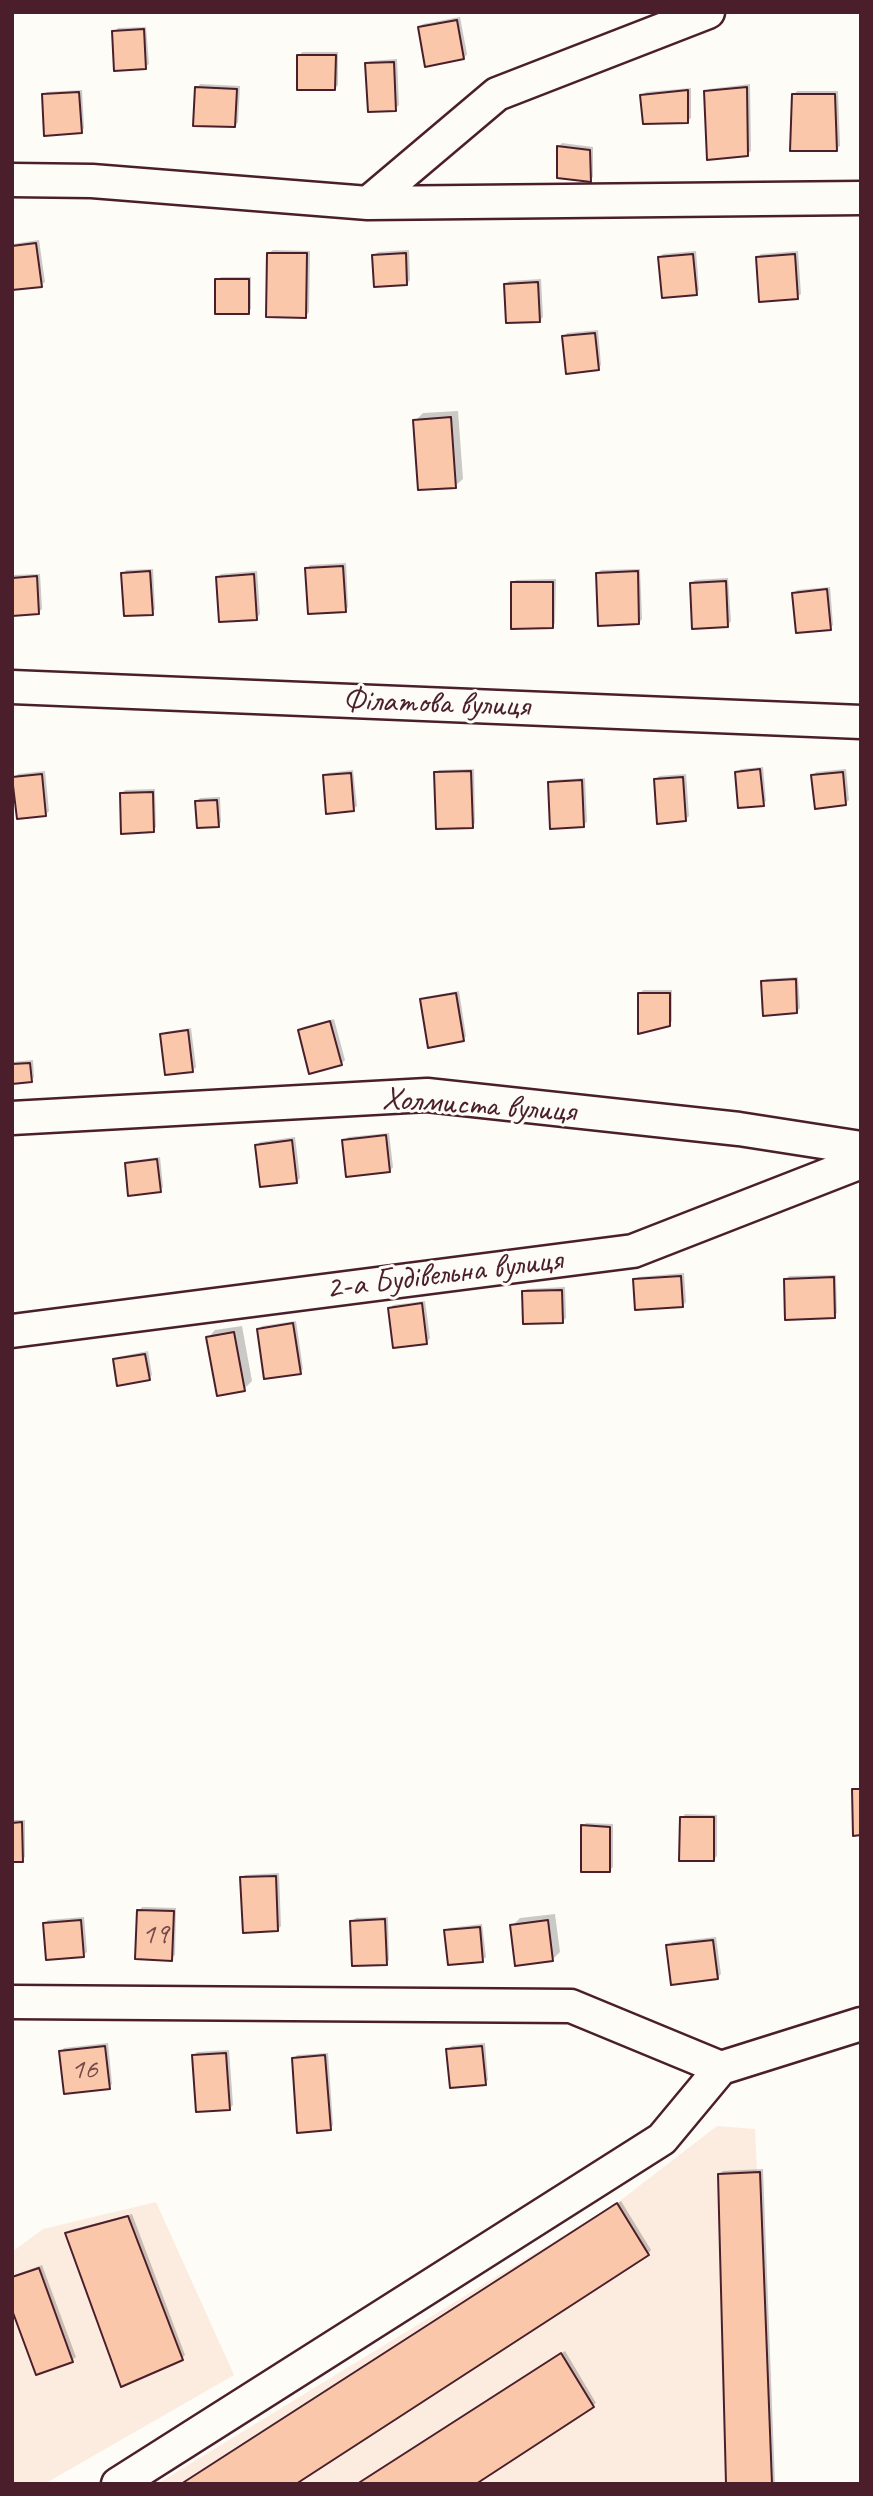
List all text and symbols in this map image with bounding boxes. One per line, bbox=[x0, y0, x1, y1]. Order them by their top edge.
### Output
street label: Філатова вулиця bbox=[342, 681, 530, 727]
street label: Холмиста вулиця bbox=[381, 1079, 577, 1133]
street label: 2-а Будівельна вулиця bbox=[324, 1241, 564, 1309]
house number: 19 bbox=[142, 1917, 168, 1953]
house number: 16 bbox=[71, 2052, 97, 2088]

